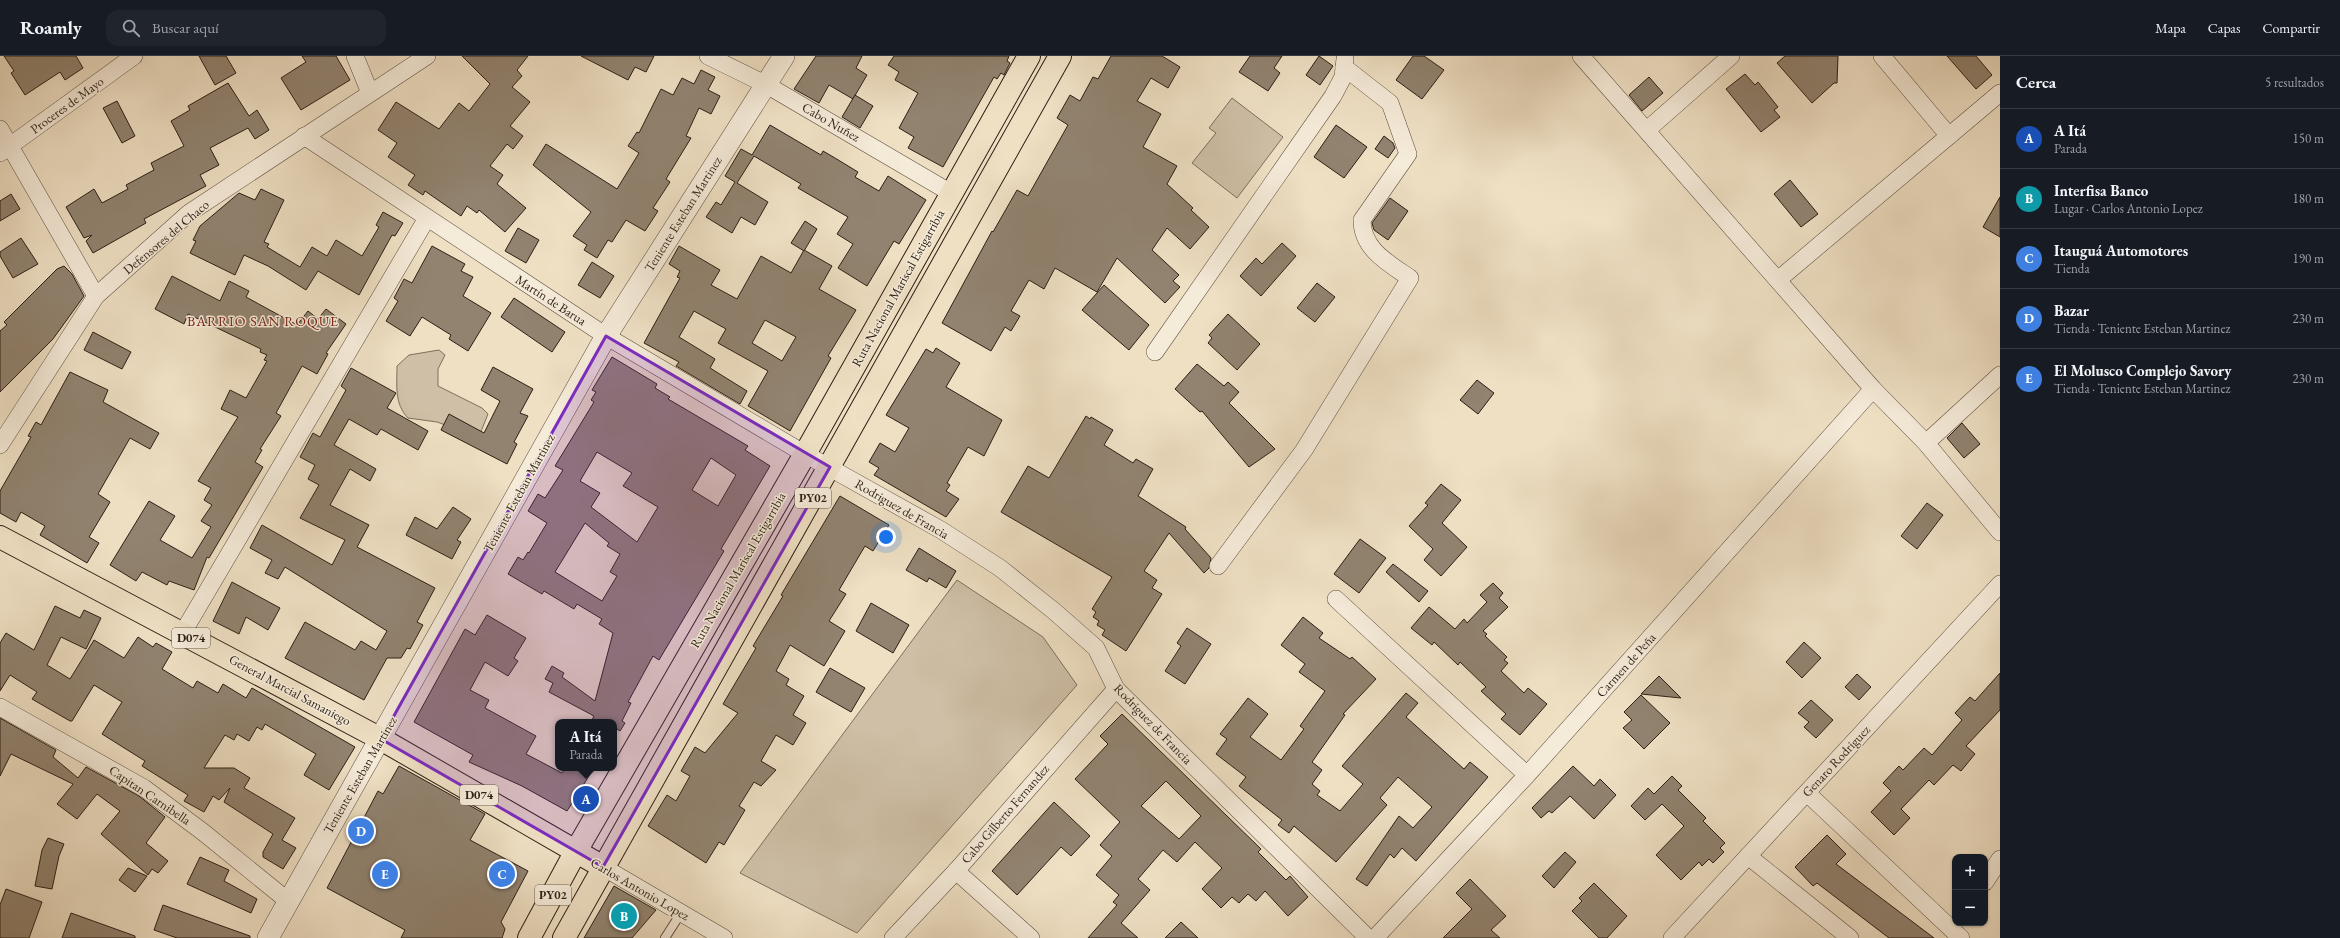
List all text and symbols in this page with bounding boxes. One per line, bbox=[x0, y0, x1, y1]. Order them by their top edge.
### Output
search box bbox=[106, 10, 386, 46]
text: Roamly bbox=[20, 15, 82, 40]
icon: search bbox=[120, 17, 142, 39]
text: Buscar aquí bbox=[152, 18, 219, 37]
text: Mapa bbox=[2155, 19, 2186, 37]
text: Capas bbox=[2208, 19, 2240, 37]
text: Compartir bbox=[2262, 19, 2320, 37]
text: Cerca bbox=[2016, 71, 2056, 93]
street label: Proceres de Mayo bbox=[27, 73, 107, 137]
text: 5 resultados bbox=[2265, 74, 2324, 91]
street label: Cabo Nuñez bbox=[799, 99, 863, 145]
text: A Itá bbox=[2054, 121, 2086, 140]
text: A bbox=[2024, 130, 2034, 147]
text: 150 m bbox=[2293, 130, 2324, 147]
text: Parada bbox=[2054, 140, 2087, 157]
street label: Teniente Esteban Martinez bbox=[641, 153, 725, 275]
text: Interfisa Banco bbox=[2054, 181, 2148, 200]
text: B bbox=[2025, 190, 2033, 207]
text: 180 m bbox=[2293, 190, 2324, 207]
street label: Defensores del Chaco bbox=[119, 196, 213, 278]
text: Lugar · Carlos Antonio Lopez bbox=[2054, 200, 2203, 217]
street label: Ruta Nacional Mariscal Estigarribia bbox=[848, 206, 949, 370]
text: Itauguá Automotores bbox=[2054, 241, 2188, 260]
text: C bbox=[2024, 250, 2034, 267]
text: 190 m bbox=[2293, 250, 2324, 267]
text: Tienda bbox=[2054, 260, 2090, 277]
street label: Martín de Barua bbox=[512, 271, 590, 330]
text: Bazar bbox=[2054, 301, 2089, 320]
text: D bbox=[2024, 310, 2034, 327]
text: 230 m bbox=[2293, 310, 2324, 327]
district label: BARRIO SAN ROQUE bbox=[187, 312, 339, 330]
text: Tienda · Teniente Esteban Martinez bbox=[2054, 320, 2230, 337]
text: El Molusco Complejo Savory bbox=[2054, 361, 2232, 380]
text: E bbox=[2025, 370, 2033, 387]
text: 230 m bbox=[2293, 370, 2324, 387]
text: Tienda · Teniente Esteban Martinez bbox=[2054, 380, 2230, 397]
street label: Teniente Esteban Martinez bbox=[479, 431, 559, 555]
street label: Rodriguez de Francia bbox=[852, 475, 953, 543]
street label: Ruta Nacional Mariscal Estigarribia bbox=[686, 488, 790, 651]
road number: PY02 bbox=[795, 488, 831, 508]
your location bbox=[876, 527, 896, 547]
road number: D074 bbox=[172, 628, 210, 648]
street label: Carmen de Peña bbox=[1592, 629, 1660, 701]
street label: General Marcial Samaniego bbox=[226, 651, 354, 729]
street label: Rodriguez de Francia bbox=[1110, 680, 1196, 769]
street label: Teniente Esteban Martinez bbox=[319, 713, 401, 837]
popup bbox=[555, 719, 617, 771]
street label: Genaro Rodriguez bbox=[1798, 721, 1874, 801]
text: A Itá bbox=[569, 727, 602, 746]
text: Parada bbox=[569, 746, 603, 763]
street label: Capitan Carnibella bbox=[106, 761, 195, 829]
street label: Cabo Gilberto Fernandez bbox=[957, 761, 1053, 867]
pin: A bbox=[573, 784, 599, 814]
road number: D074 bbox=[460, 785, 498, 805]
pin: D bbox=[348, 816, 374, 846]
street label: Carlos Antonio Lopez bbox=[588, 854, 693, 924]
map controls bbox=[1952, 854, 1988, 926]
button: + bbox=[1952, 854, 1988, 890]
pin: E bbox=[372, 859, 398, 889]
pin: C bbox=[489, 859, 515, 889]
road number: PY02 bbox=[535, 885, 571, 905]
button: − bbox=[1952, 890, 1988, 926]
pin: B bbox=[611, 901, 637, 931]

